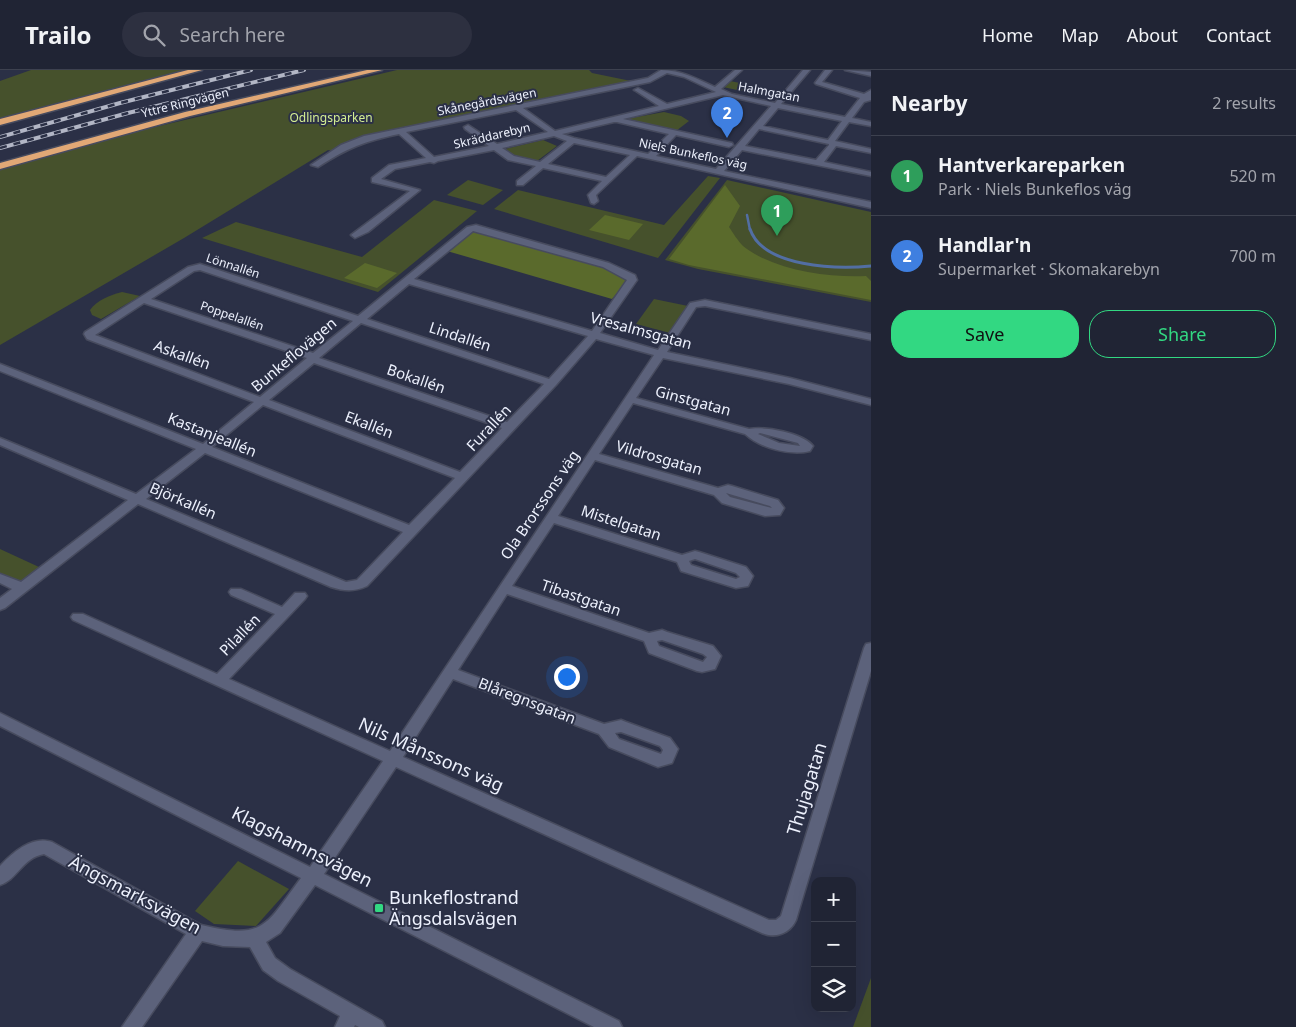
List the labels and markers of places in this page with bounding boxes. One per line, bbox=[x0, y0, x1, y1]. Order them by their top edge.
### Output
pin: 2 bbox=[711, 97, 743, 138]
pin: 1 bbox=[761, 195, 793, 236]
place label: Bunkeflostrand Ängsdalsvägen bbox=[389, 885, 519, 930]
marker: Bunkeflostrand Ängsdalsvägen bbox=[373, 902, 385, 914]

